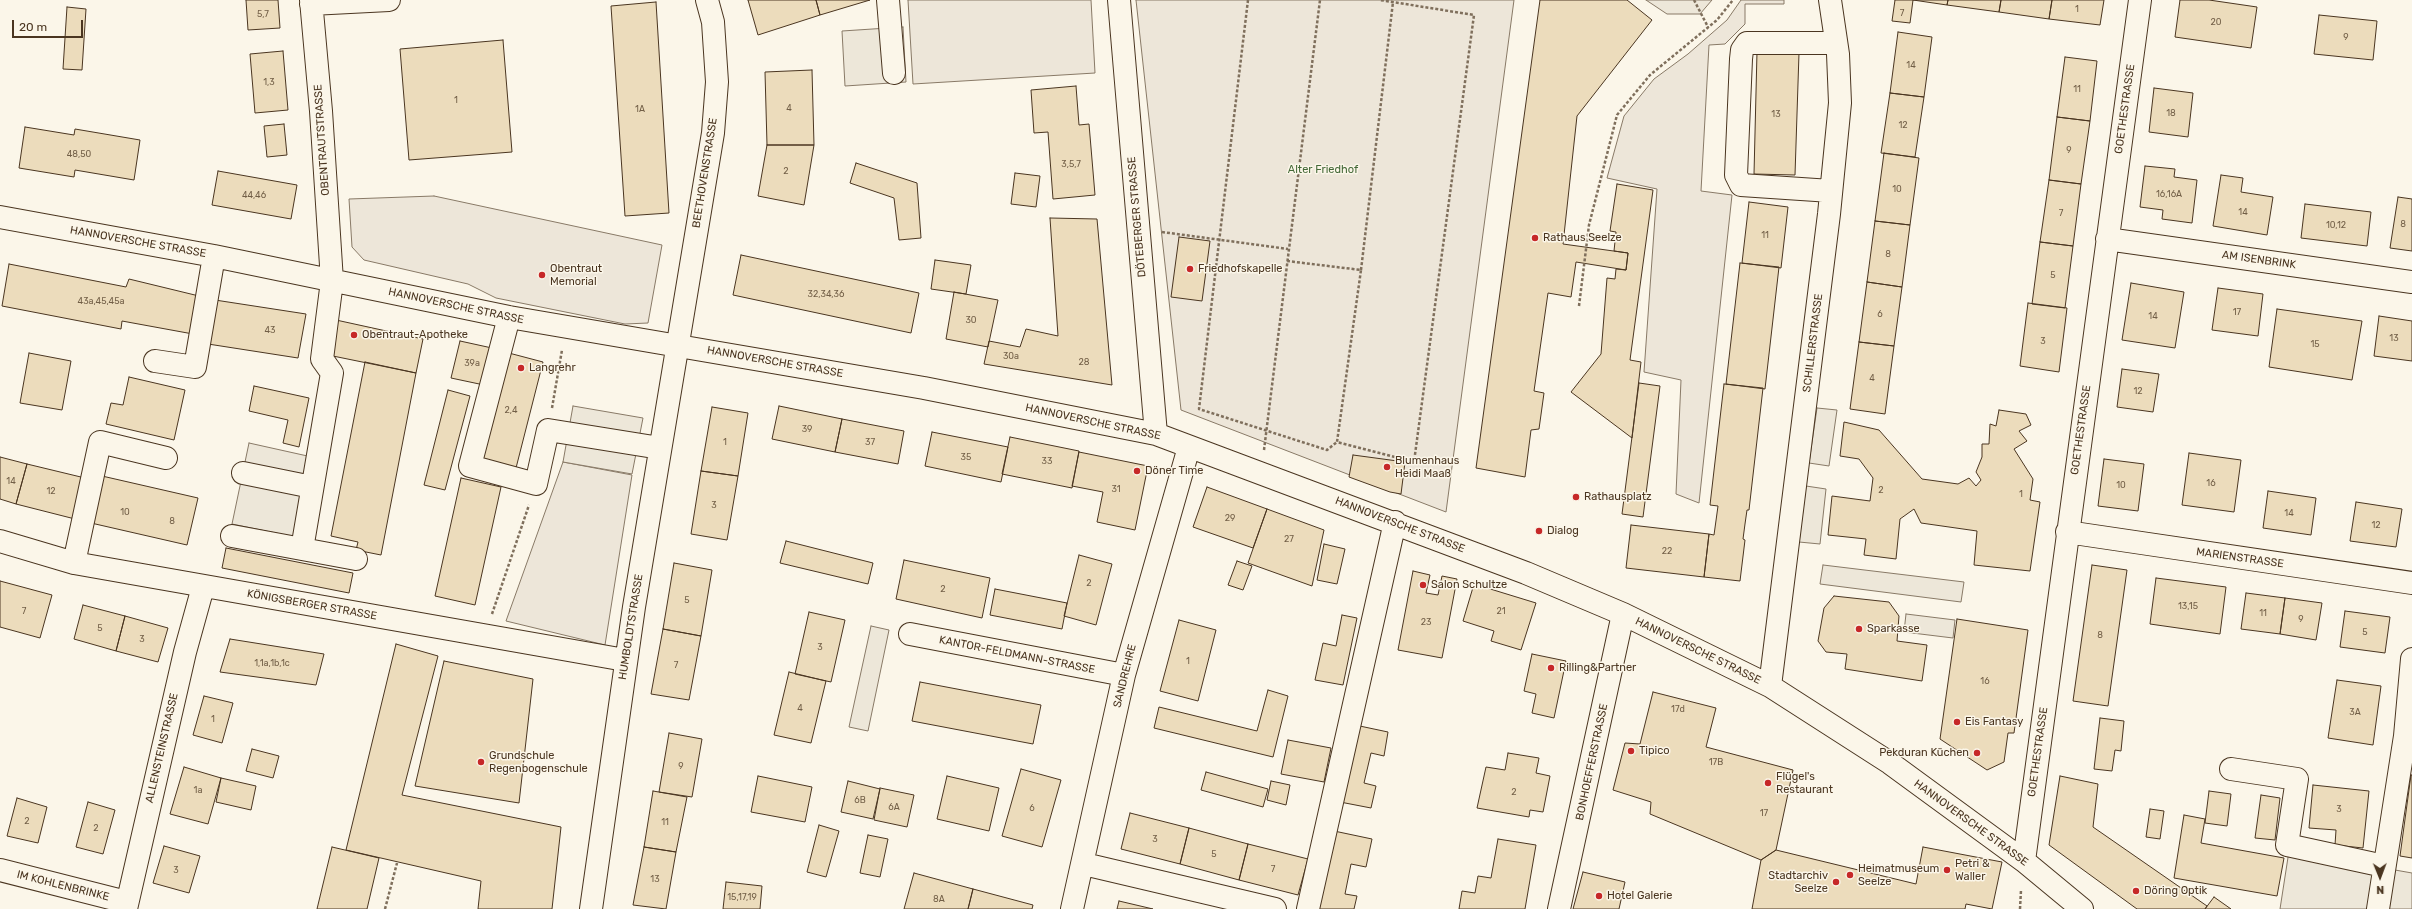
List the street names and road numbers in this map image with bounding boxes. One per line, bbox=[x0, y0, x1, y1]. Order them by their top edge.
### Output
street label: GOETHESTRASSE bbox=[2112, 63, 2138, 155]
street label: OBENTRAUTSTRASSE bbox=[312, 84, 332, 196]
street label: BEETHOVENSTRASSE bbox=[690, 117, 720, 229]
street label: DÖTEBERGER STRASSE bbox=[1125, 156, 1149, 278]
street label: HANNOVERSCHE STRASSE bbox=[69, 224, 207, 260]
street label: AM ISENBRINK bbox=[2221, 248, 2297, 272]
street label: HANNOVERSCHE STRASSE bbox=[387, 285, 525, 327]
street label: SCHILLERSTRASSE bbox=[1800, 293, 1826, 393]
street label: HANNOVERSCHE STRASSE bbox=[706, 344, 844, 380]
street label: GOETHESTRASSE bbox=[2068, 384, 2094, 476]
street label: HANNOVERSCHE STRASSE bbox=[1024, 401, 1162, 443]
street label: HANNOVERSCHE STRASSE bbox=[1333, 494, 1467, 556]
street label: MARIENSTRASSE bbox=[2195, 545, 2285, 571]
street label: HUMBOLDTSTRASSE bbox=[616, 573, 646, 681]
street label: KÖNIGSBERGER STRASSE bbox=[246, 587, 378, 623]
street label: HANNOVERSCHE STRASSE bbox=[1633, 615, 1763, 687]
street label: KANTOR-FELDMANN-STRASSE bbox=[938, 633, 1096, 677]
street label: SANDREHRE bbox=[1111, 643, 1139, 709]
street label: ALLENSTEINSTRASSE bbox=[143, 692, 181, 804]
street label: BONHOEFFERSTRASSE bbox=[1573, 702, 1611, 822]
street label: GOETHESTRASSE bbox=[2025, 706, 2051, 798]
street label: HANNOVERSCHE STRASSE bbox=[1911, 777, 2031, 869]
street label: IM KOHLENBRINKE bbox=[15, 868, 111, 904]

